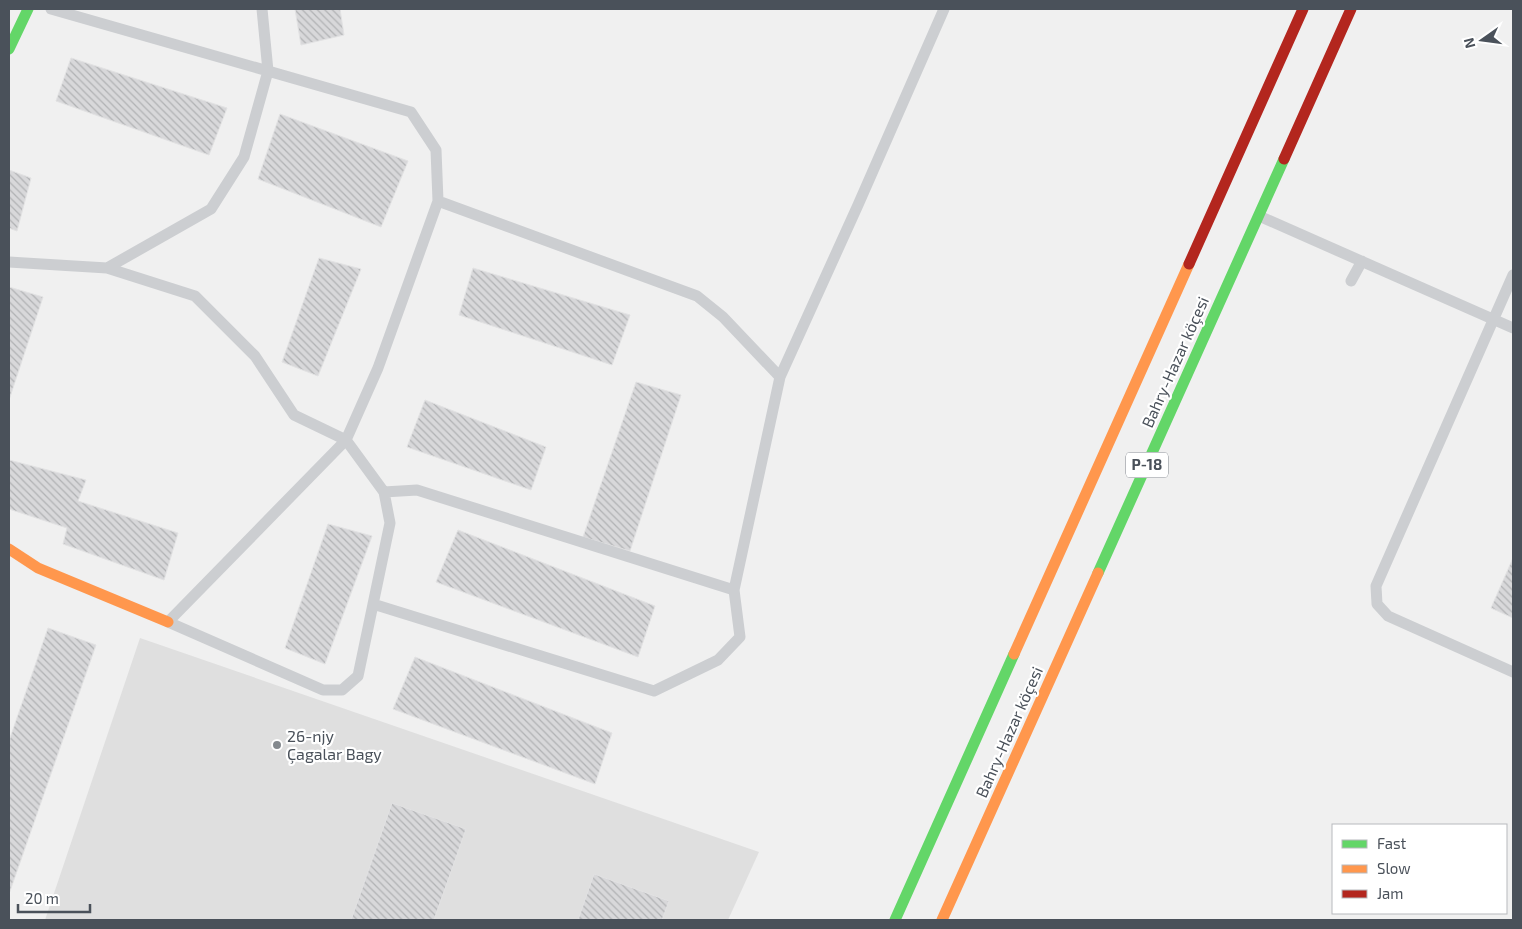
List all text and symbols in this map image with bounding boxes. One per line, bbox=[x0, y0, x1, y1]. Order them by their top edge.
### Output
north arrow bbox=[1457, 15, 1507, 65]
text: N bbox=[1459, 36, 1478, 50]
street label: Bahry-Hazar köçesi bbox=[1137, 293, 1213, 431]
road number: P-18 bbox=[1126, 452, 1168, 478]
street label: Bahry-Hazar köçesi bbox=[971, 663, 1047, 801]
place label: 26-njy Çagalar Bagy bbox=[287, 726, 382, 764]
marker: 26-njy Çagalar Bagy bbox=[271, 739, 283, 751]
legend bbox=[1332, 824, 1507, 914]
text: Fast bbox=[1377, 834, 1407, 852]
text: Slow bbox=[1377, 859, 1411, 877]
scale bar bbox=[18, 882, 90, 914]
text: Jam bbox=[1377, 884, 1403, 902]
text: 20 m bbox=[25, 889, 59, 907]

